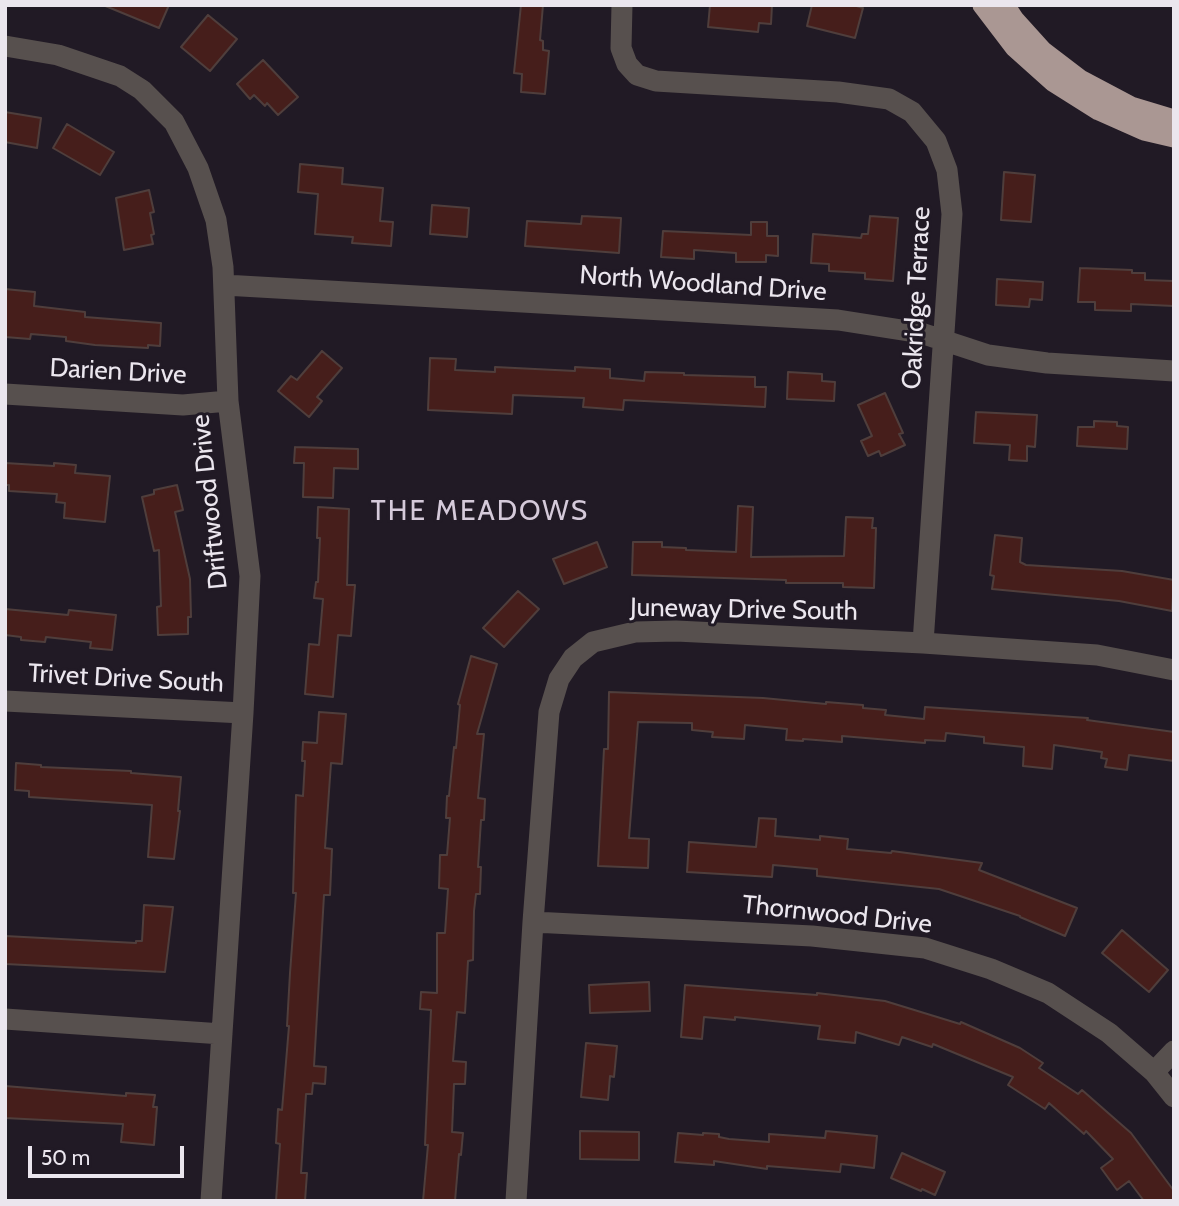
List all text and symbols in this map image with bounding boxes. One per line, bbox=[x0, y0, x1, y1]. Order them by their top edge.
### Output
street label: Oakridge Terrace bbox=[897, 206, 937, 390]
street label: North Woodland Drive bbox=[578, 260, 828, 308]
street label: Darien Drive bbox=[49, 353, 187, 391]
street label: Driftwood Drive bbox=[185, 413, 235, 591]
district label: THE MEADOWS bbox=[372, 495, 588, 529]
street label: Juneway Drive South bbox=[630, 592, 858, 628]
street label: Trivet Drive South bbox=[27, 658, 225, 700]
street label: Thornwood Drive bbox=[741, 890, 933, 940]
scale bar bbox=[32, 1132, 187, 1176]
text: 50 m bbox=[41, 1145, 90, 1170]

